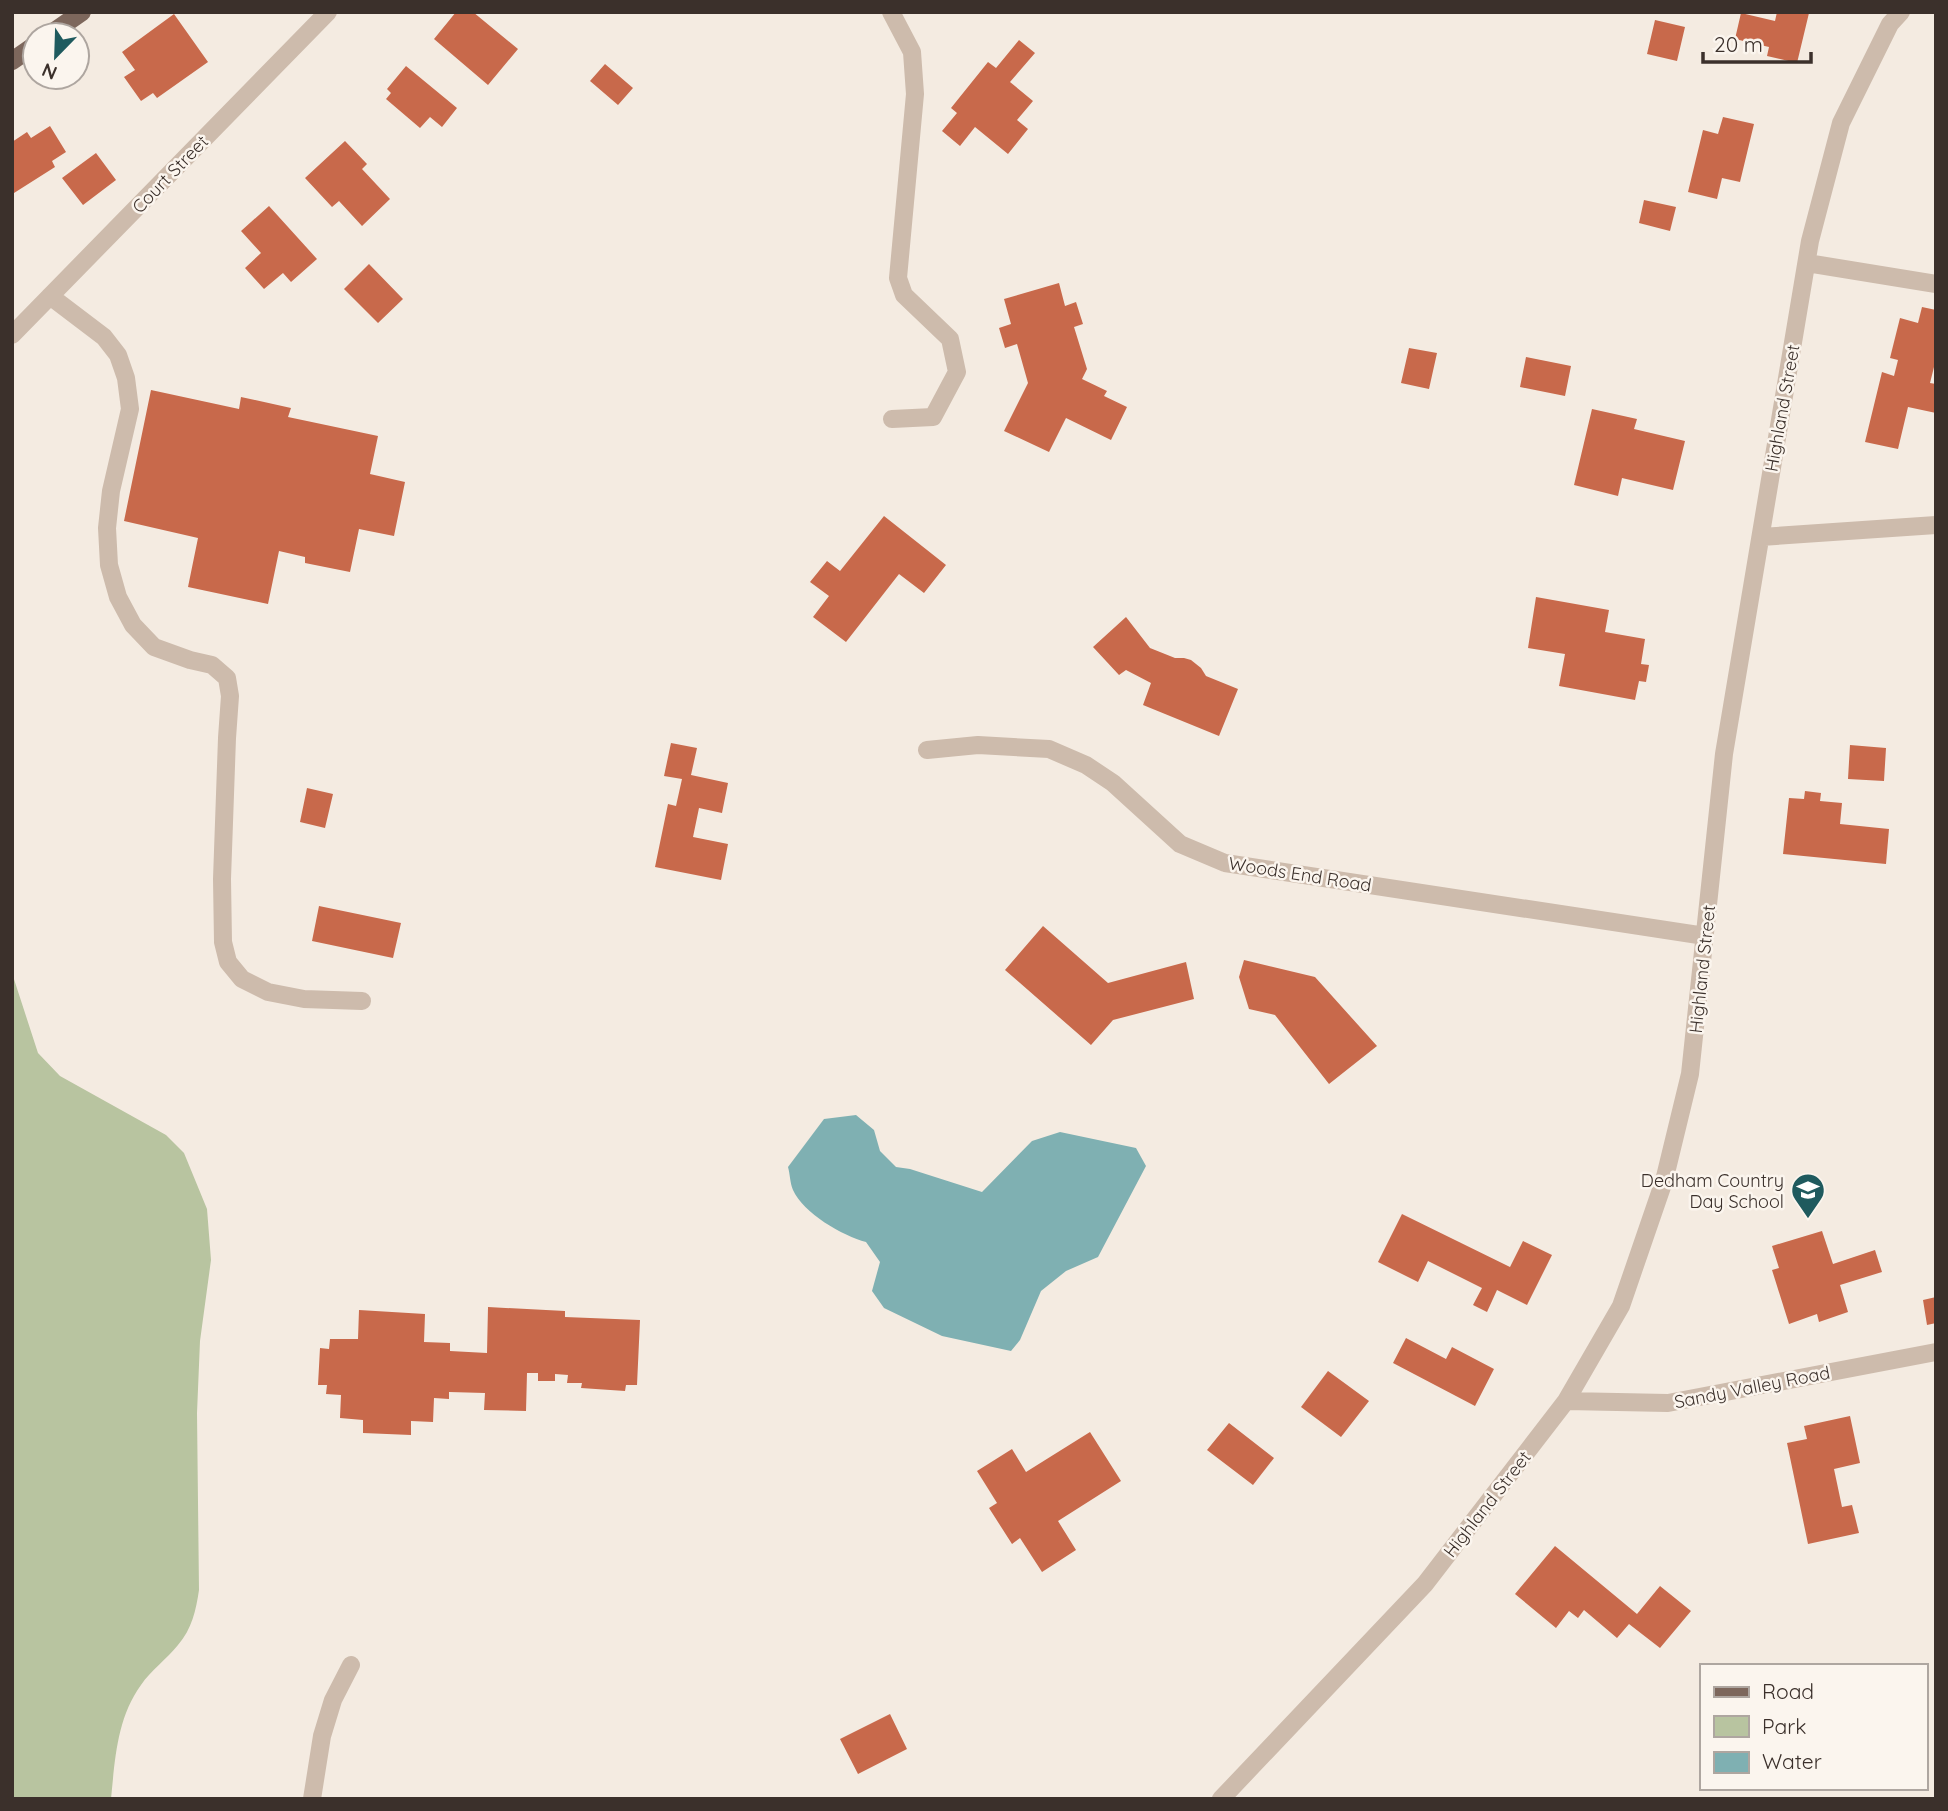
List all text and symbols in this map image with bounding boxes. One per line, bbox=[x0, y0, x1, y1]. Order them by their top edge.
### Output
north arrow bbox=[21, 21, 91, 91]
scale bar bbox=[1703, 21, 1812, 65]
text: 20 m bbox=[1714, 31, 1763, 57]
text: N bbox=[38, 58, 60, 85]
street label: Court Street bbox=[127, 130, 213, 218]
street label: Highland Street bbox=[1759, 343, 1805, 473]
street label: Woods End Road bbox=[1227, 851, 1373, 897]
street label: Highland Street bbox=[1684, 904, 1720, 1034]
place label: Dedham Country Day School bbox=[1641, 1169, 1784, 1213]
school or university icon: Dedham Country Day School bbox=[1789, 1171, 1827, 1220]
street label: Sandy Valley Road bbox=[1672, 1361, 1832, 1413]
street label: Highland Street bbox=[1438, 1446, 1536, 1562]
legend bbox=[1700, 1664, 1927, 1790]
text: Road bbox=[1762, 1678, 1814, 1704]
text: Park bbox=[1762, 1713, 1806, 1739]
text: Water bbox=[1762, 1748, 1822, 1774]

